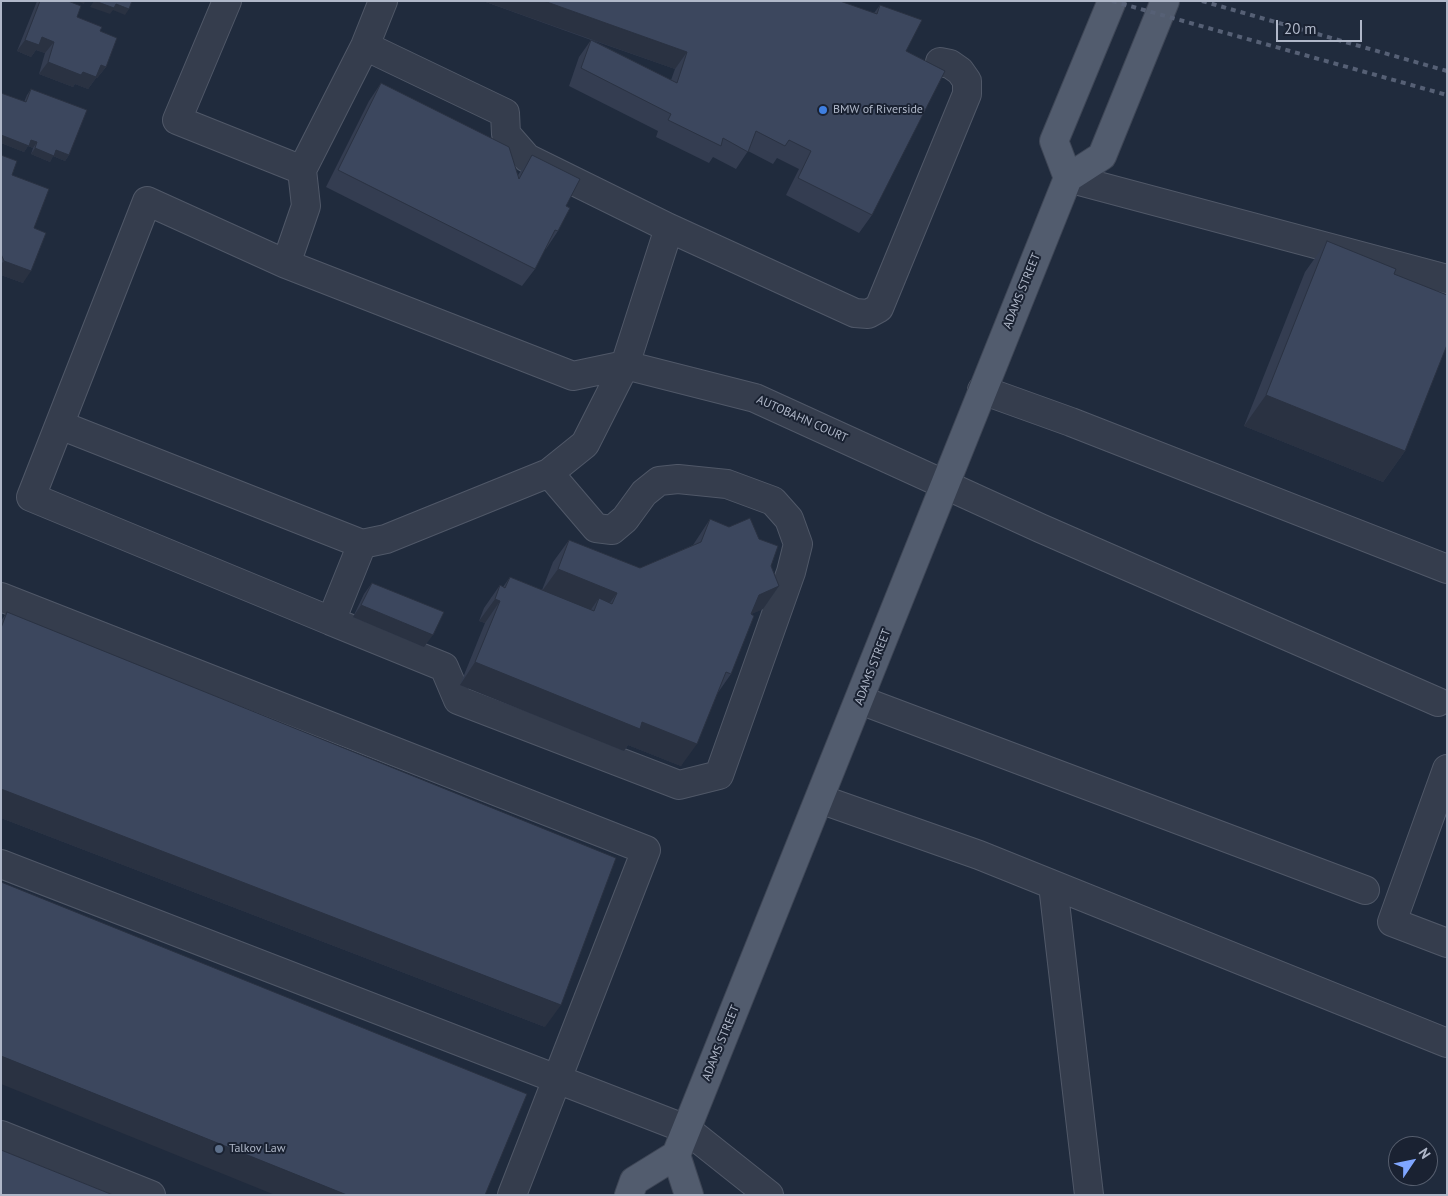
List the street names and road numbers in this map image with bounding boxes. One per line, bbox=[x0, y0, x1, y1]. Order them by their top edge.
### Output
street label: ADAMS STREET bbox=[1000, 251, 1044, 331]
street label: AUTOBAHN COURT bbox=[754, 392, 850, 446]
street label: ADAMS STREET bbox=[852, 627, 894, 707]
street label: ADAMS STREET bbox=[699, 1003, 743, 1083]

